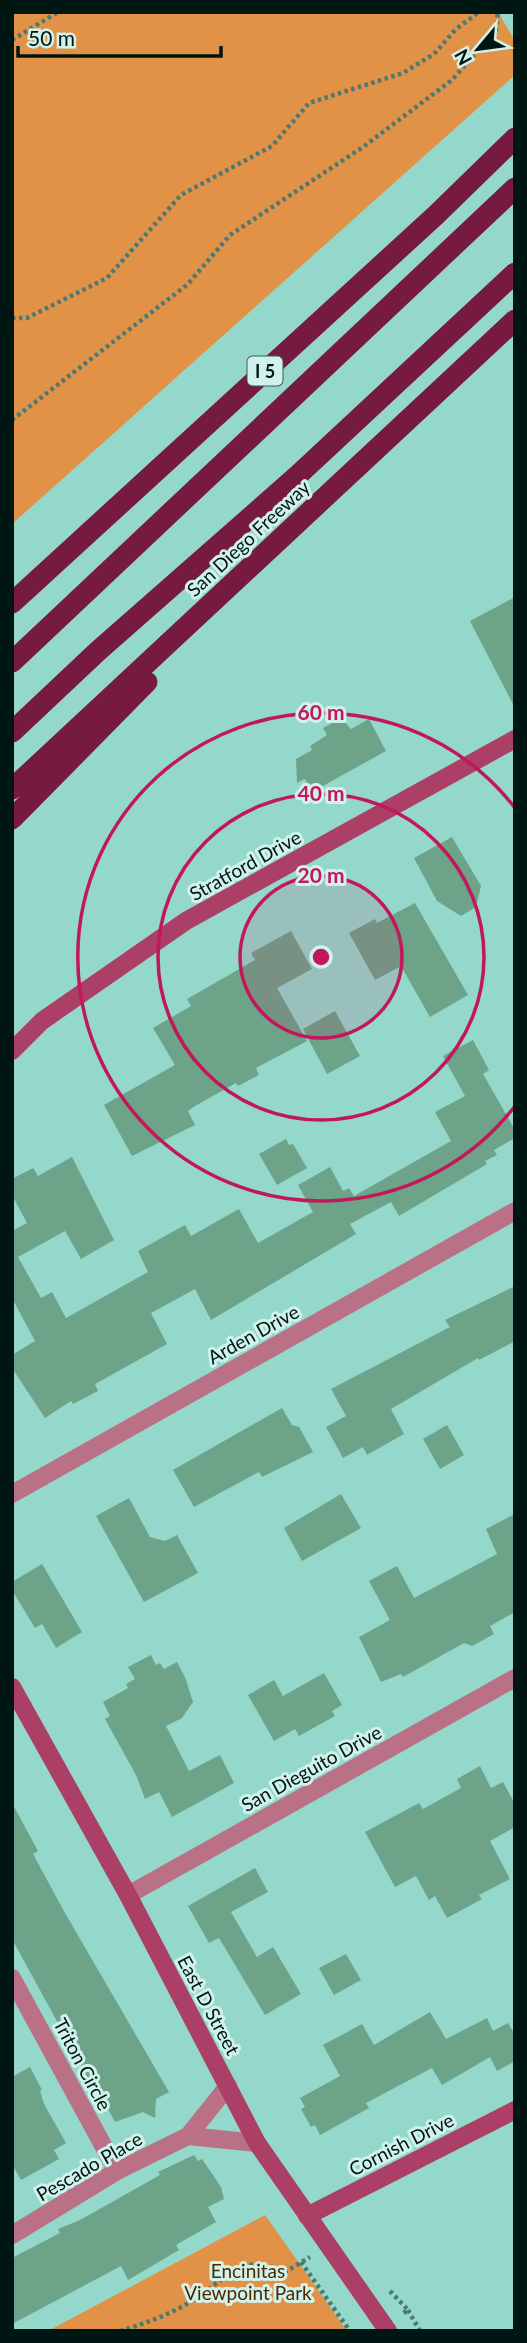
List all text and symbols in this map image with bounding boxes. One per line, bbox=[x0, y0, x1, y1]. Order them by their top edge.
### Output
scale bar bbox=[18, 14, 220, 58]
north arrow bbox=[443, 14, 513, 84]
text: 50 m bbox=[28, 25, 75, 50]
text: N bbox=[449, 46, 476, 69]
road number: I 5 bbox=[247, 356, 282, 386]
street label: San Diego Freeway bbox=[182, 475, 314, 601]
text: 60 m bbox=[297, 699, 345, 724]
text: 40 m bbox=[297, 780, 345, 805]
street label: Stratford Drive bbox=[185, 825, 305, 905]
text: 20 m bbox=[297, 862, 345, 887]
centre of rings bbox=[309, 945, 333, 969]
street label: Arden Drive bbox=[203, 1300, 303, 1368]
street label: San Dieguito Drive bbox=[237, 1720, 385, 1816]
street label: East D Street bbox=[173, 1951, 245, 2059]
street label: Triton Circle bbox=[49, 2014, 117, 2114]
street label: Cornish Drive bbox=[345, 2108, 457, 2180]
street label: Pescado Place bbox=[32, 2126, 146, 2206]
park label: Encinitas Viewpoint Park bbox=[184, 2259, 312, 2304]

